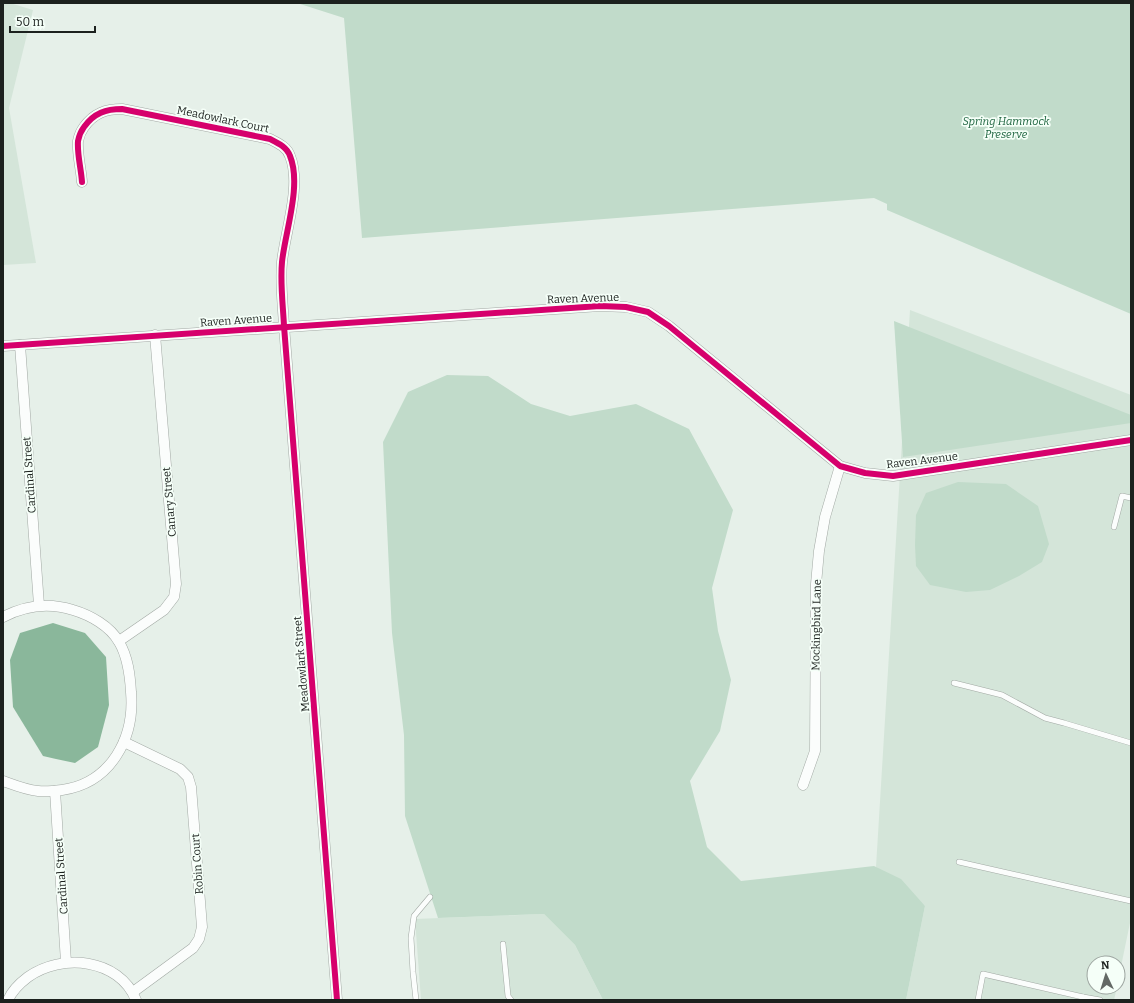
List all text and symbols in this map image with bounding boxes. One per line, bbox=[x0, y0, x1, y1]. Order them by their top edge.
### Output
scale bar bbox=[10, 8, 95, 34]
text: 50 m bbox=[16, 15, 45, 29]
street label: Meadowlark Court bbox=[176, 103, 270, 136]
park label: Spring Hammock Preserve bbox=[962, 115, 1051, 141]
street label: Raven Avenue bbox=[547, 291, 619, 306]
street label: Raven Avenue bbox=[200, 311, 273, 330]
street label: Cardinal Street bbox=[20, 436, 39, 514]
street label: Raven Avenue bbox=[885, 450, 959, 471]
street label: Canary Street bbox=[160, 467, 179, 537]
street label: Mockingbird Lane bbox=[809, 579, 824, 671]
street label: Meadowlark Street bbox=[291, 615, 312, 712]
street label: Robin Court bbox=[189, 833, 206, 895]
street label: Cardinal Street bbox=[52, 837, 71, 915]
north arrow bbox=[1086, 955, 1126, 995]
text: N bbox=[1101, 959, 1111, 972]

